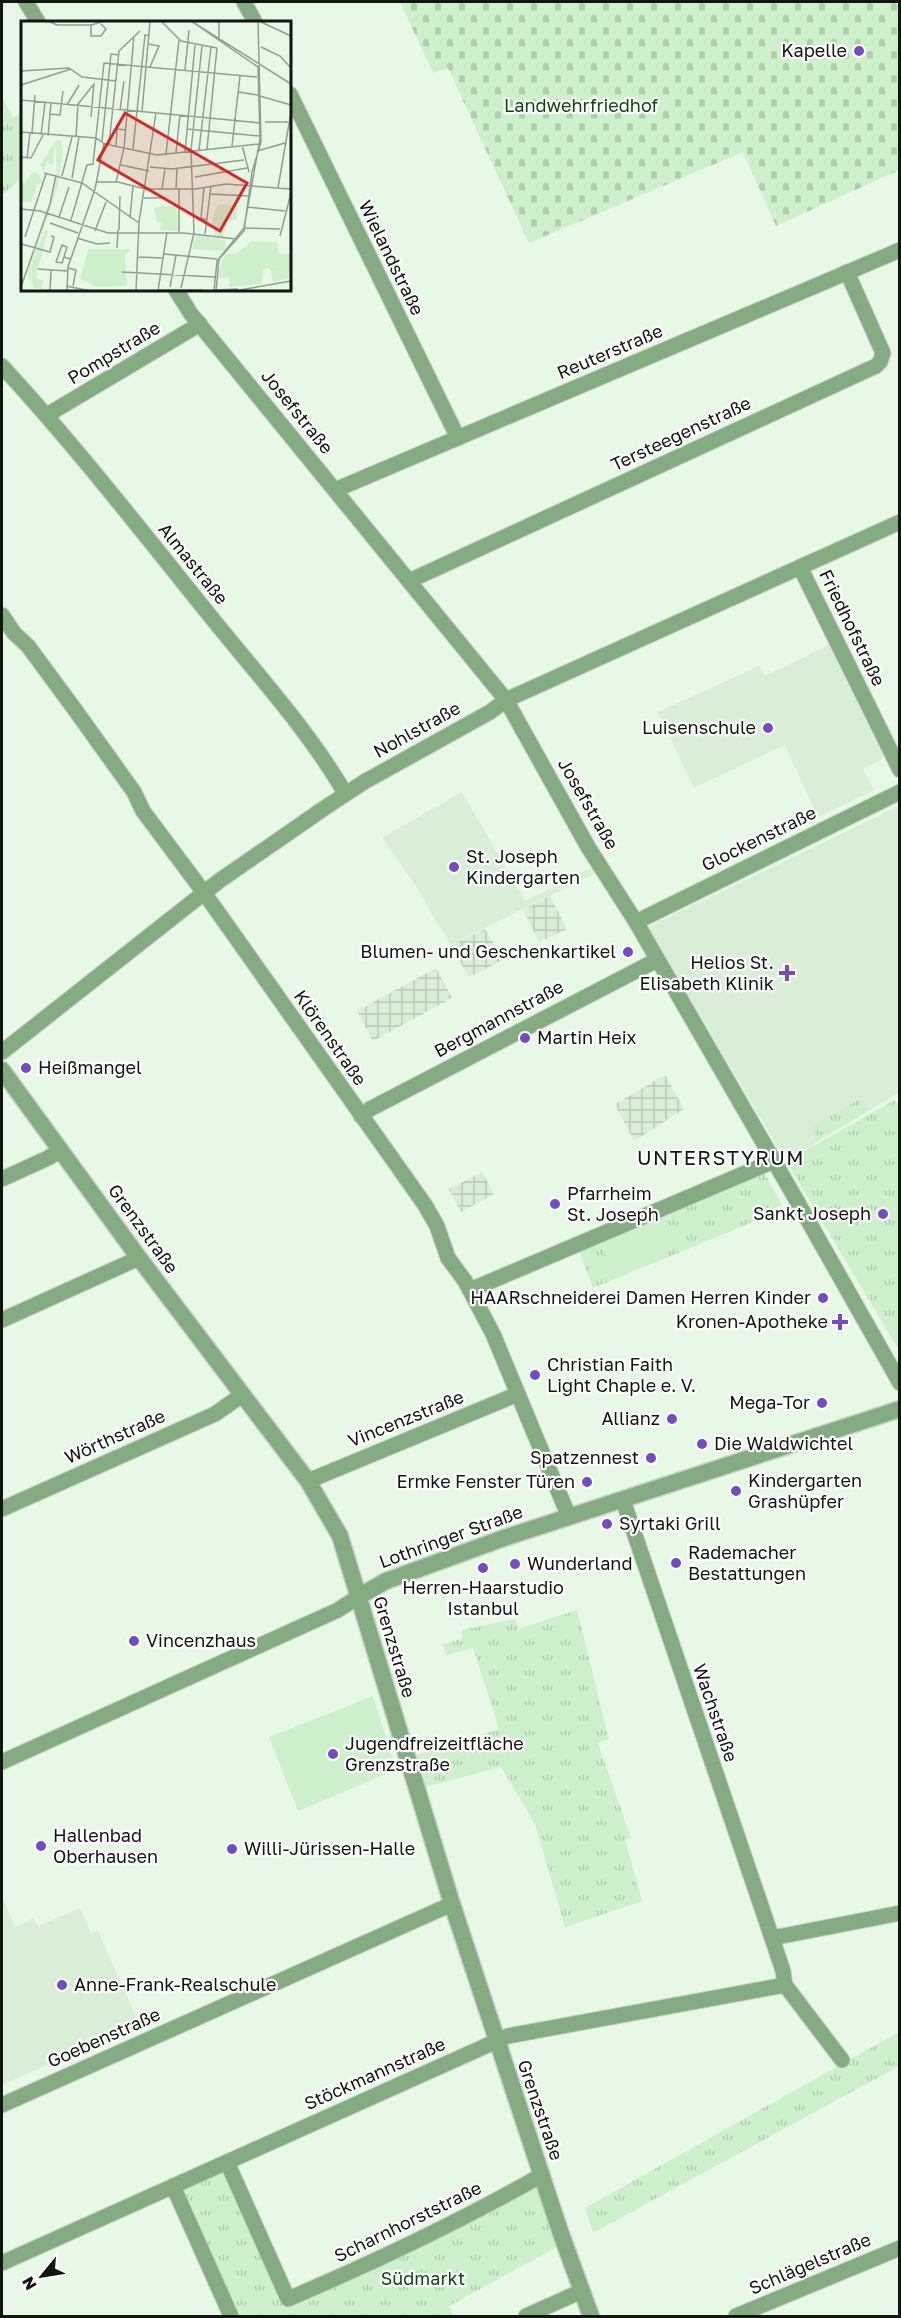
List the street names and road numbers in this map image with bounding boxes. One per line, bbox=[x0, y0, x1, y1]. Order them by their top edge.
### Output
street label: Wielandstraße bbox=[355, 196, 429, 319]
street label: Pompstraße bbox=[63, 316, 164, 388]
street label: Reuterstraße bbox=[553, 319, 666, 383]
street label: Josefstraße bbox=[257, 365, 338, 458]
street label: Tersteegenstraße bbox=[607, 391, 754, 475]
street label: Almastraße bbox=[154, 518, 233, 608]
street label: Friedhofstraße bbox=[815, 566, 891, 689]
street label: Nohlstraße bbox=[369, 696, 464, 762]
street label: Josefstraße bbox=[554, 754, 624, 853]
street label: Glockenstraße bbox=[698, 801, 819, 875]
street label: Bergmannstraße bbox=[430, 975, 567, 1061]
street label: Klörenstraße bbox=[290, 985, 372, 1089]
street label: Grenzstraße bbox=[104, 1180, 184, 1277]
street label: Vincenzstraße bbox=[344, 1385, 467, 1451]
street label: Wörthstraße bbox=[61, 1404, 168, 1468]
street label: Lothringer Straße bbox=[376, 1500, 526, 1572]
street label: Grenzstraße bbox=[369, 1593, 421, 1700]
street label: Wachstraße bbox=[689, 1661, 743, 1765]
street label: Goebenstraße bbox=[44, 2002, 163, 2072]
street label: Stöckmannstraße bbox=[301, 2032, 449, 2114]
street label: Grenzstraße bbox=[513, 2057, 568, 2163]
street label: Scharnhorststraße bbox=[330, 2176, 485, 2266]
street label: Schlägelstraße bbox=[745, 2228, 874, 2299]

